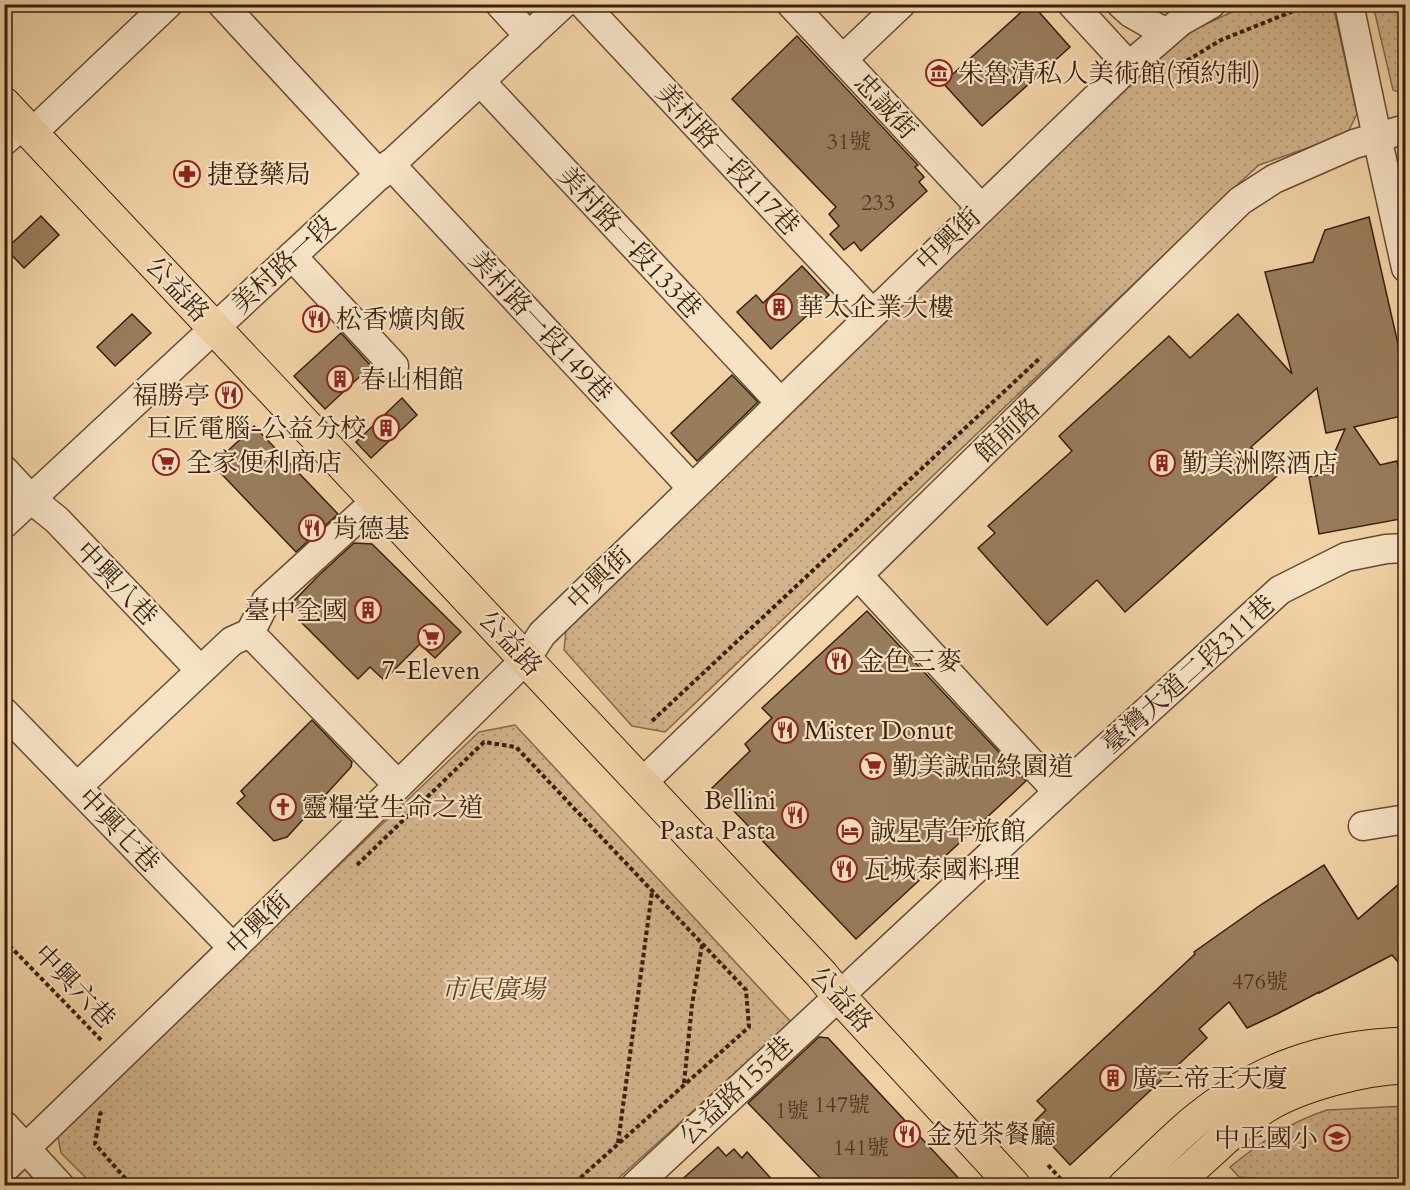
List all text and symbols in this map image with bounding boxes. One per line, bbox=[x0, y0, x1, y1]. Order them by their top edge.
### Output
place label: 朱魯清私人美術館(預約制) bbox=[958, 56, 1261, 91]
museum icon: 朱魯清私人美術館(預約制) bbox=[924, 58, 954, 88]
street label: 忠誠街 bbox=[846, 66, 925, 147]
street label: 美村路一段117巷 bbox=[648, 76, 807, 243]
house number: 31號 bbox=[827, 127, 871, 157]
place label: 捷登藥局 bbox=[207, 157, 311, 192]
pharmacy icon: 捷登藥局 bbox=[172, 159, 202, 189]
street label: 美村路一段133巷 bbox=[550, 159, 709, 326]
house number: 233 bbox=[861, 188, 895, 218]
street label: 中興街 bbox=[908, 200, 989, 279]
street label: 美村路一段 bbox=[224, 207, 343, 321]
street label: 美村路一段149巷 bbox=[461, 243, 620, 410]
street label: 公益路 bbox=[138, 249, 217, 330]
place label: 華太企業大樓 bbox=[798, 290, 954, 325]
building icon: 華太企業大樓 bbox=[764, 292, 794, 322]
place label: 松香爌肉飯 bbox=[336, 302, 466, 337]
restaurant icon: 松香爌肉飯 bbox=[301, 304, 331, 334]
place label: 春山相館 bbox=[360, 362, 464, 397]
building icon: 春山相館 bbox=[325, 364, 355, 394]
place label: 福勝亭 bbox=[132, 378, 210, 413]
restaurant icon: 福勝亭 bbox=[214, 380, 244, 410]
street label: 館前路 bbox=[967, 391, 1048, 470]
place label: 巨匠電腦-公益分校 bbox=[146, 411, 366, 446]
building icon: 巨匠電腦-公益分校 bbox=[371, 413, 401, 443]
place label: 全家便利商店 bbox=[186, 445, 342, 480]
place label: 勤美洲際酒店 bbox=[1182, 446, 1338, 481]
supermarket icon: 全家便利商店 bbox=[151, 447, 181, 477]
building icon: 勤美洲際酒店 bbox=[1147, 448, 1177, 478]
place label: 肯德基 bbox=[332, 511, 410, 546]
restaurant icon: 肯德基 bbox=[297, 513, 327, 543]
street label: 中興八巷 bbox=[68, 534, 165, 633]
street label: 中興街 bbox=[559, 539, 640, 618]
street label: 臺灣大道二段311巷 bbox=[1094, 587, 1283, 762]
place label: 臺中全國 bbox=[244, 593, 348, 628]
building icon: 臺中全國 bbox=[353, 595, 383, 625]
street label: 公益路 bbox=[471, 603, 550, 684]
supermarket icon: 7-Eleven bbox=[416, 622, 446, 652]
place label: 金色三麥 bbox=[858, 644, 962, 679]
restaurant icon: 金色三麥 bbox=[824, 646, 854, 676]
place label: 7-Eleven bbox=[381, 653, 481, 688]
place label: Mister Donut bbox=[804, 713, 953, 748]
restaurant icon: Mister Donut bbox=[770, 715, 800, 745]
place label: 勤美誠品綠園道 bbox=[892, 749, 1074, 784]
supermarket icon: 勤美誠品綠園道 bbox=[858, 751, 888, 781]
street label: 中興七巷 bbox=[70, 781, 167, 880]
place label: Bellini Pasta Pasta bbox=[660, 783, 776, 848]
place label: 靈糧堂生命之道 bbox=[302, 790, 484, 825]
church icon: 靈糧堂生命之道 bbox=[268, 792, 298, 822]
restaurant icon: Bellini Pasta Pasta bbox=[780, 800, 810, 830]
place label: 誠星青年旅館 bbox=[870, 814, 1026, 849]
hotel icon: 誠星青年旅館 bbox=[835, 816, 865, 846]
place label: 瓦城泰國料理 bbox=[864, 852, 1020, 887]
restaurant icon: 瓦城泰國料理 bbox=[829, 854, 859, 884]
street label: 中興街 bbox=[218, 884, 299, 963]
street label: 中興六巷 bbox=[26, 937, 123, 1036]
street label: 公益路 bbox=[803, 959, 881, 1040]
house number: 476號 bbox=[1232, 967, 1288, 997]
park label: 市民廣場 bbox=[441, 972, 547, 1007]
street label: 公益路155巷 bbox=[672, 1028, 801, 1152]
place label: 廣三帝王天廈 bbox=[1132, 1061, 1288, 1096]
building icon: 廣三帝王天廈 bbox=[1098, 1063, 1128, 1093]
house number: 147號 bbox=[814, 1090, 870, 1120]
house number: 1號 bbox=[775, 1096, 809, 1126]
place label: 金苑茶餐廳 bbox=[926, 1117, 1056, 1152]
restaurant icon: 金苑茶餐廳 bbox=[892, 1119, 922, 1149]
place label: 中正國小 bbox=[1214, 1121, 1318, 1156]
school or university icon: 中正國小 bbox=[1322, 1123, 1352, 1153]
house number: 141號 bbox=[833, 1133, 889, 1163]

